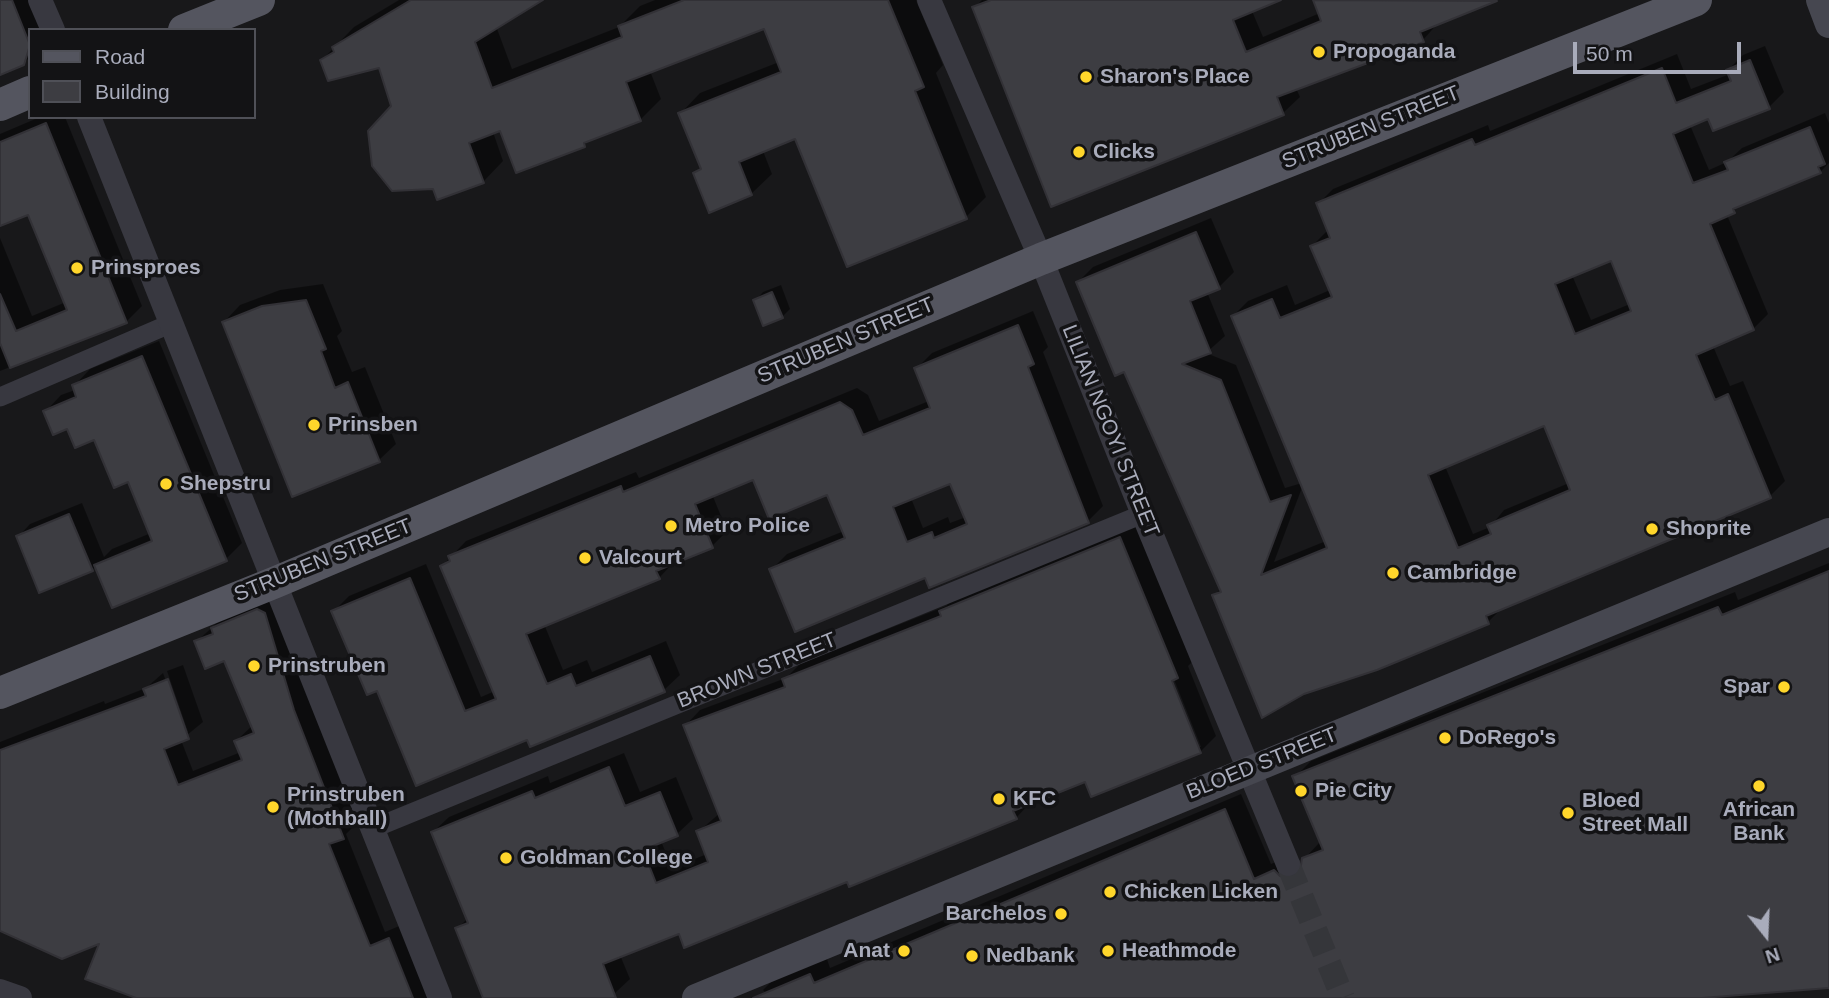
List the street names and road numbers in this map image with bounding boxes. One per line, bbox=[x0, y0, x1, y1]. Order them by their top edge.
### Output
street label: STRUBEN STREET bbox=[1279, 81, 1463, 175]
street label: STRUBEN STREET bbox=[754, 292, 938, 390]
street label: LILIAN NGOYI STREET bbox=[1056, 321, 1164, 541]
street label: STRUBEN STREET bbox=[231, 514, 415, 608]
street label: BROWN STREET bbox=[674, 628, 840, 714]
street label: BLOED STREET bbox=[1183, 722, 1341, 806]

